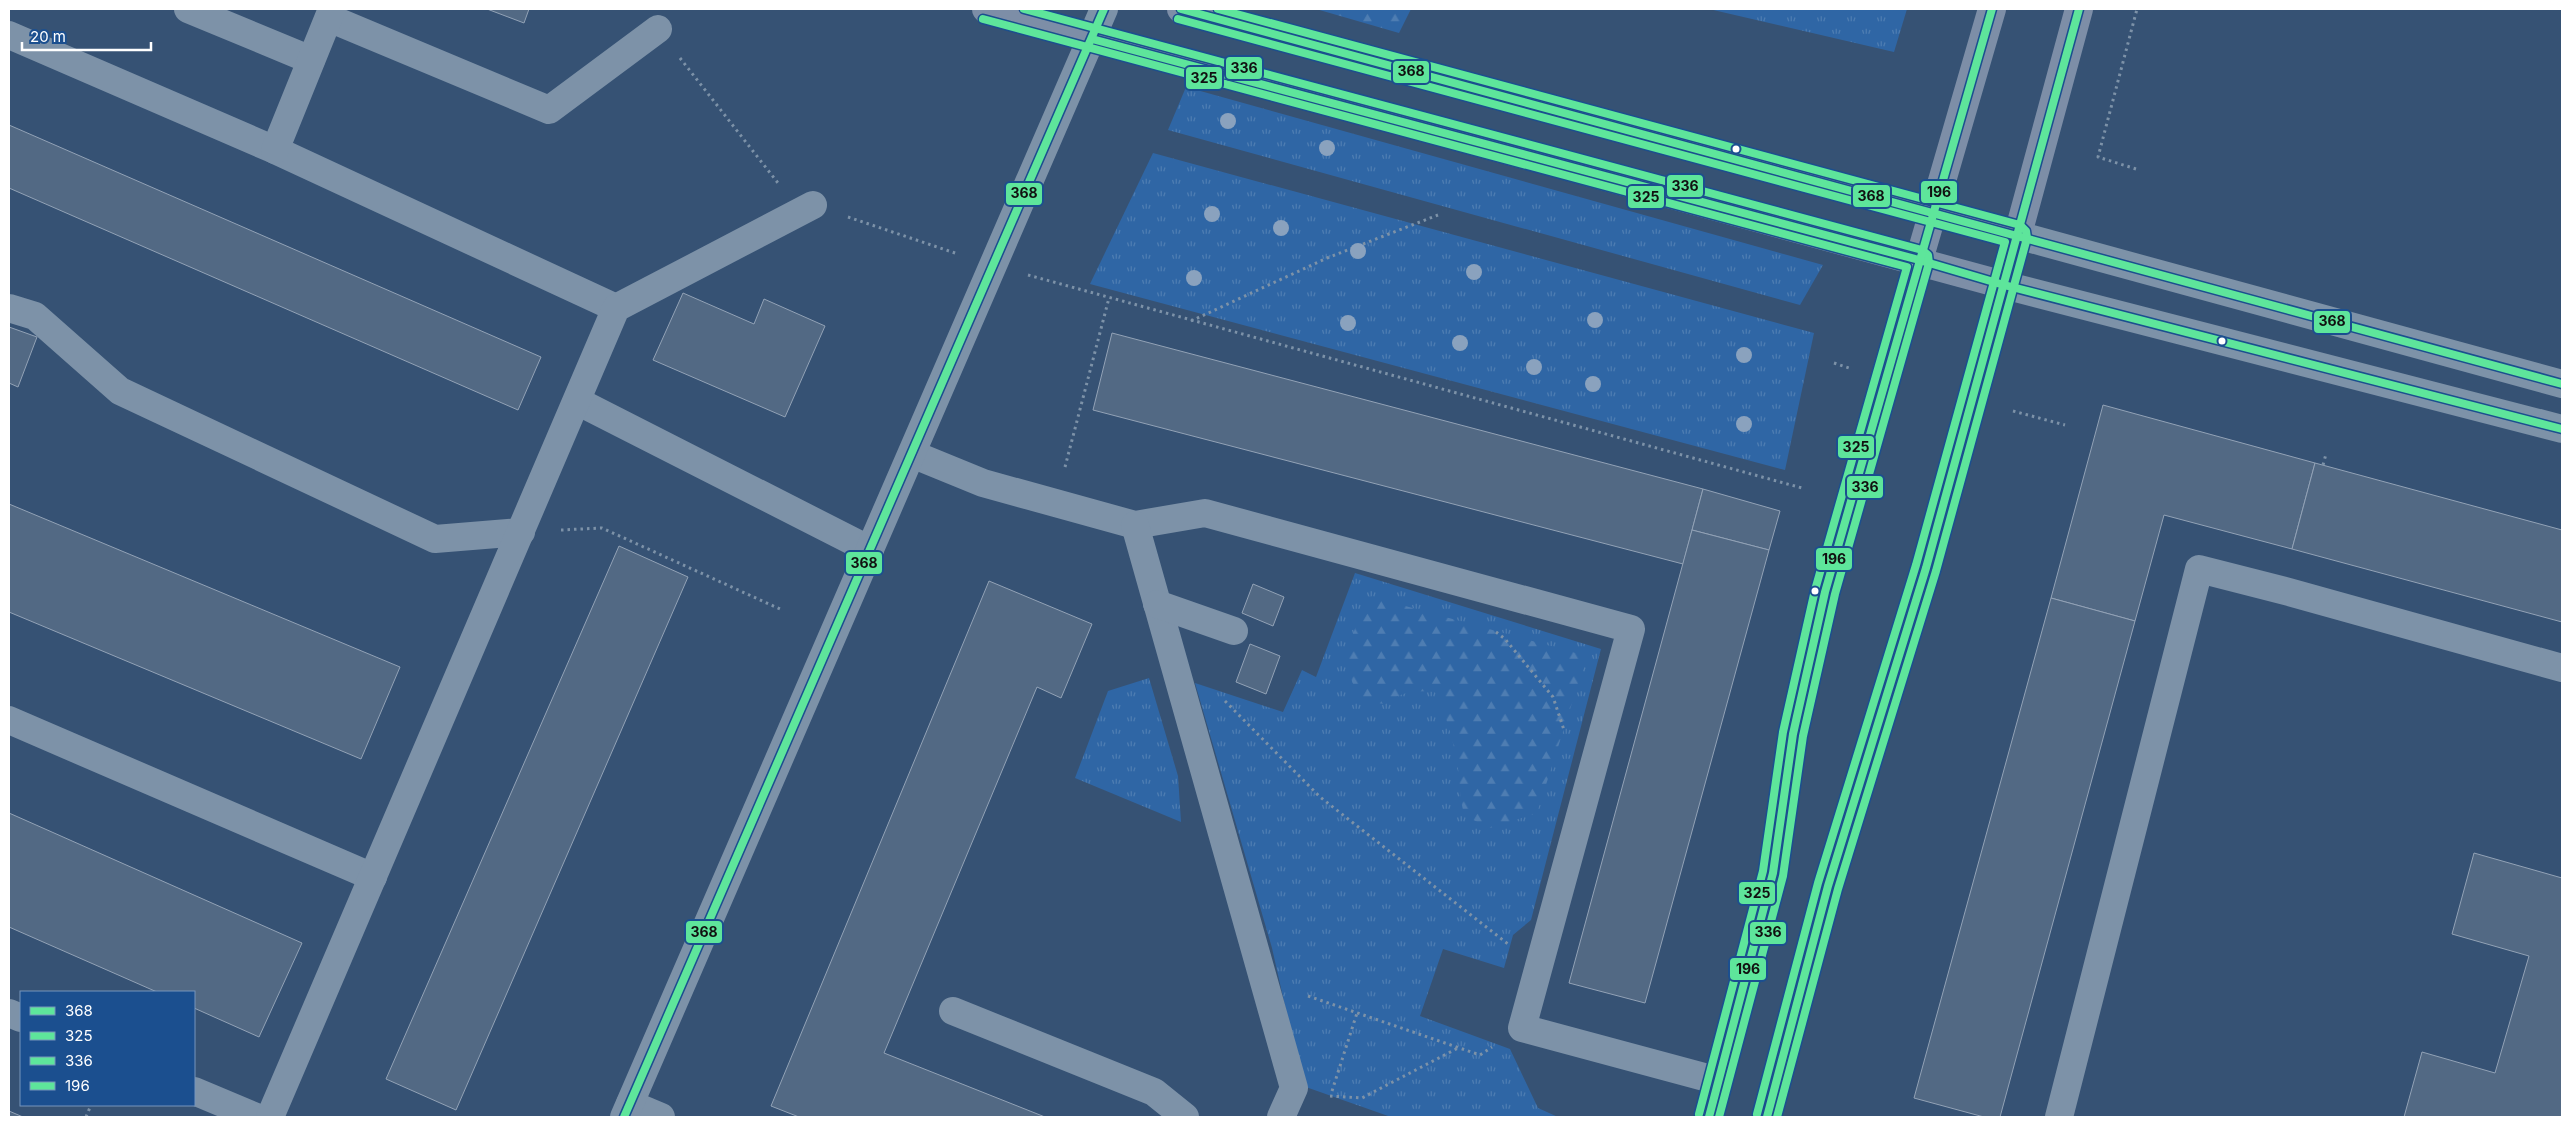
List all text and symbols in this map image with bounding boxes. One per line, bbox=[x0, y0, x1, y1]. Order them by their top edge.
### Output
scale bar bbox=[22, 20, 151, 52]
text: 20 m bbox=[30, 27, 66, 46]
line badge: 336 bbox=[1225, 56, 1263, 80]
text: 336 bbox=[1230, 59, 1258, 76]
line badge: 368 bbox=[1392, 60, 1430, 84]
text: 368 bbox=[1397, 62, 1425, 79]
line badge: 325 bbox=[1185, 66, 1223, 90]
text: 325 bbox=[1191, 69, 1217, 86]
unlabelled marker bbox=[1731, 144, 1741, 154]
line badge: 336 bbox=[1666, 174, 1704, 198]
text: 336 bbox=[1671, 177, 1699, 194]
line badge: 196 bbox=[1920, 180, 1958, 204]
line badge: 368 bbox=[1005, 182, 1043, 206]
text: 196 bbox=[1927, 183, 1951, 200]
text: 368 bbox=[1010, 184, 1038, 201]
line badge: 368 bbox=[1852, 184, 1891, 208]
line badge: 325 bbox=[1627, 185, 1665, 209]
text: 368 bbox=[1857, 187, 1885, 204]
text: 325 bbox=[1633, 188, 1659, 205]
line badge: 368 bbox=[2313, 310, 2351, 334]
text: 368 bbox=[2318, 312, 2346, 329]
unlabelled marker bbox=[2217, 336, 2227, 346]
line badge: 325 bbox=[1837, 435, 1875, 459]
text: 325 bbox=[1843, 438, 1869, 455]
line badge: 336 bbox=[1846, 475, 1884, 499]
text: 336 bbox=[1851, 478, 1879, 495]
line badge: 196 bbox=[1815, 547, 1853, 571]
text: 196 bbox=[1822, 550, 1846, 567]
line badge: 368 bbox=[845, 551, 883, 575]
text: 368 bbox=[850, 554, 878, 571]
unlabelled marker bbox=[1810, 586, 1820, 596]
line badge: 325 bbox=[1738, 881, 1776, 905]
text: 325 bbox=[1744, 884, 1770, 901]
line badge: 368 bbox=[685, 920, 723, 944]
line badge: 336 bbox=[1749, 921, 1787, 945]
text: 368 bbox=[690, 923, 718, 940]
text: 336 bbox=[1754, 923, 1782, 940]
line badge: 196 bbox=[1729, 957, 1767, 981]
text: 196 bbox=[1736, 960, 1760, 977]
legend bbox=[20, 991, 195, 1106]
text: 368 bbox=[65, 1001, 93, 1020]
text: 325 bbox=[65, 1026, 93, 1045]
text: 336 bbox=[65, 1051, 93, 1070]
text: 196 bbox=[65, 1076, 90, 1095]

